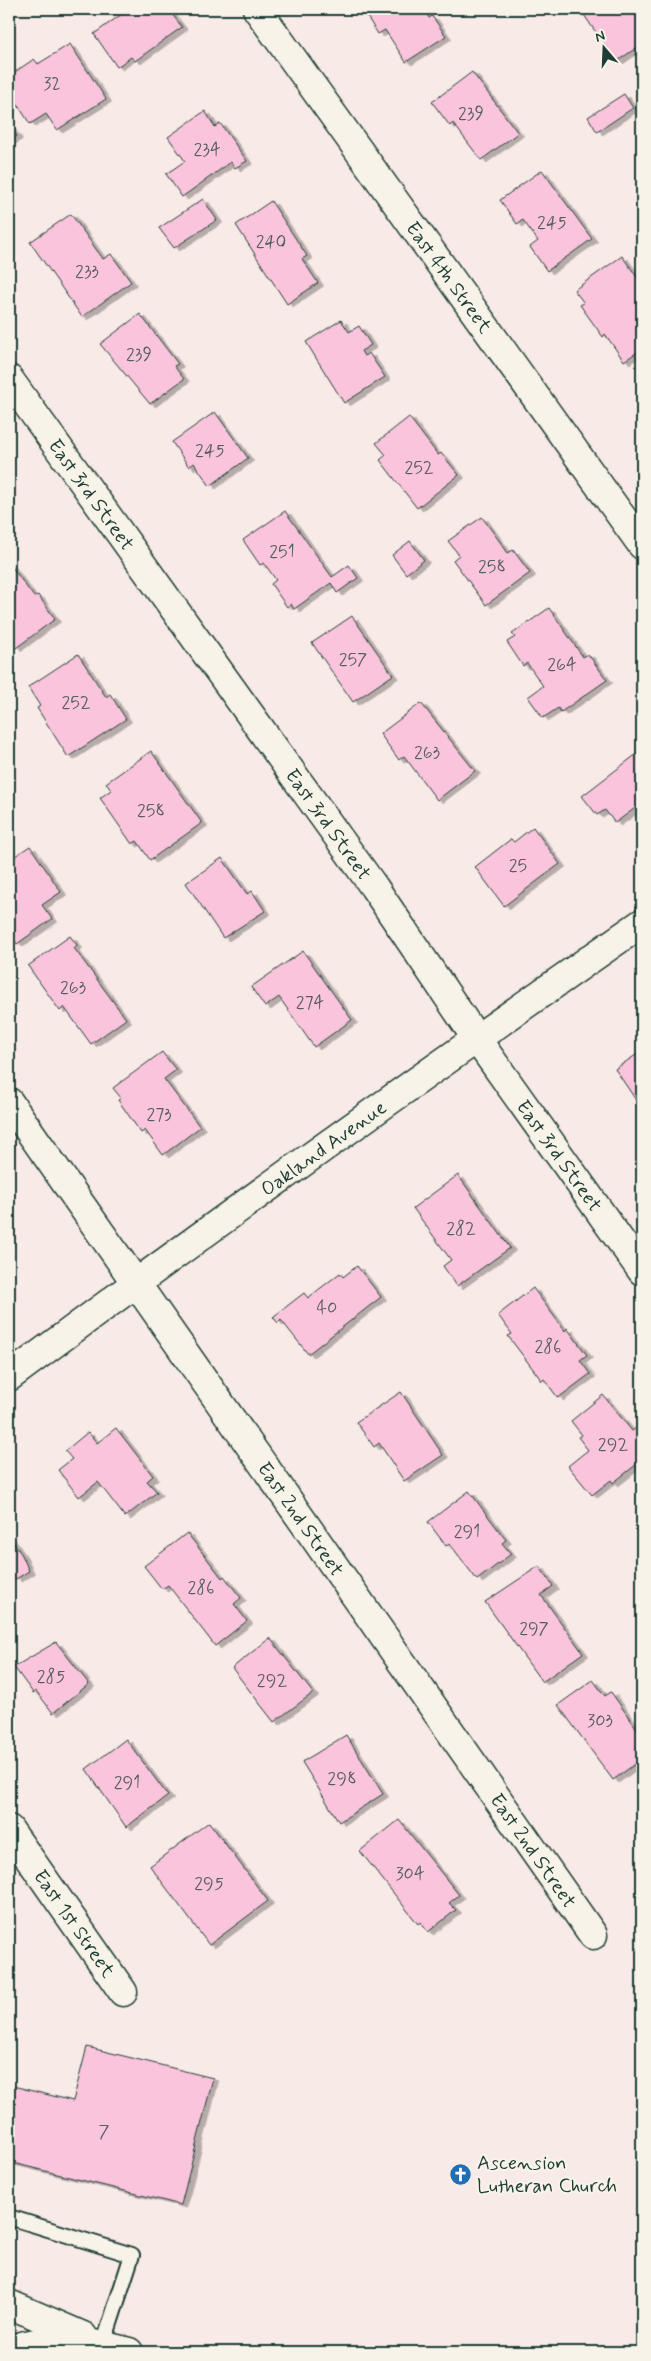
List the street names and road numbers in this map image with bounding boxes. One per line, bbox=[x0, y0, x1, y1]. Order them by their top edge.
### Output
street label: East 4th Street bbox=[399, 216, 498, 340]
street label: East 3rd Street bbox=[41, 434, 140, 557]
street label: East 3rd Street bbox=[278, 764, 377, 886]
street label: Oakland Avenue bbox=[256, 1095, 393, 1203]
street label: East 3rd Street bbox=[509, 1095, 608, 1218]
street label: East 2nd Street bbox=[250, 1457, 350, 1582]
street label: East 2nd Street bbox=[483, 1788, 582, 1914]
street label: East 1st Street bbox=[26, 1865, 121, 1984]

